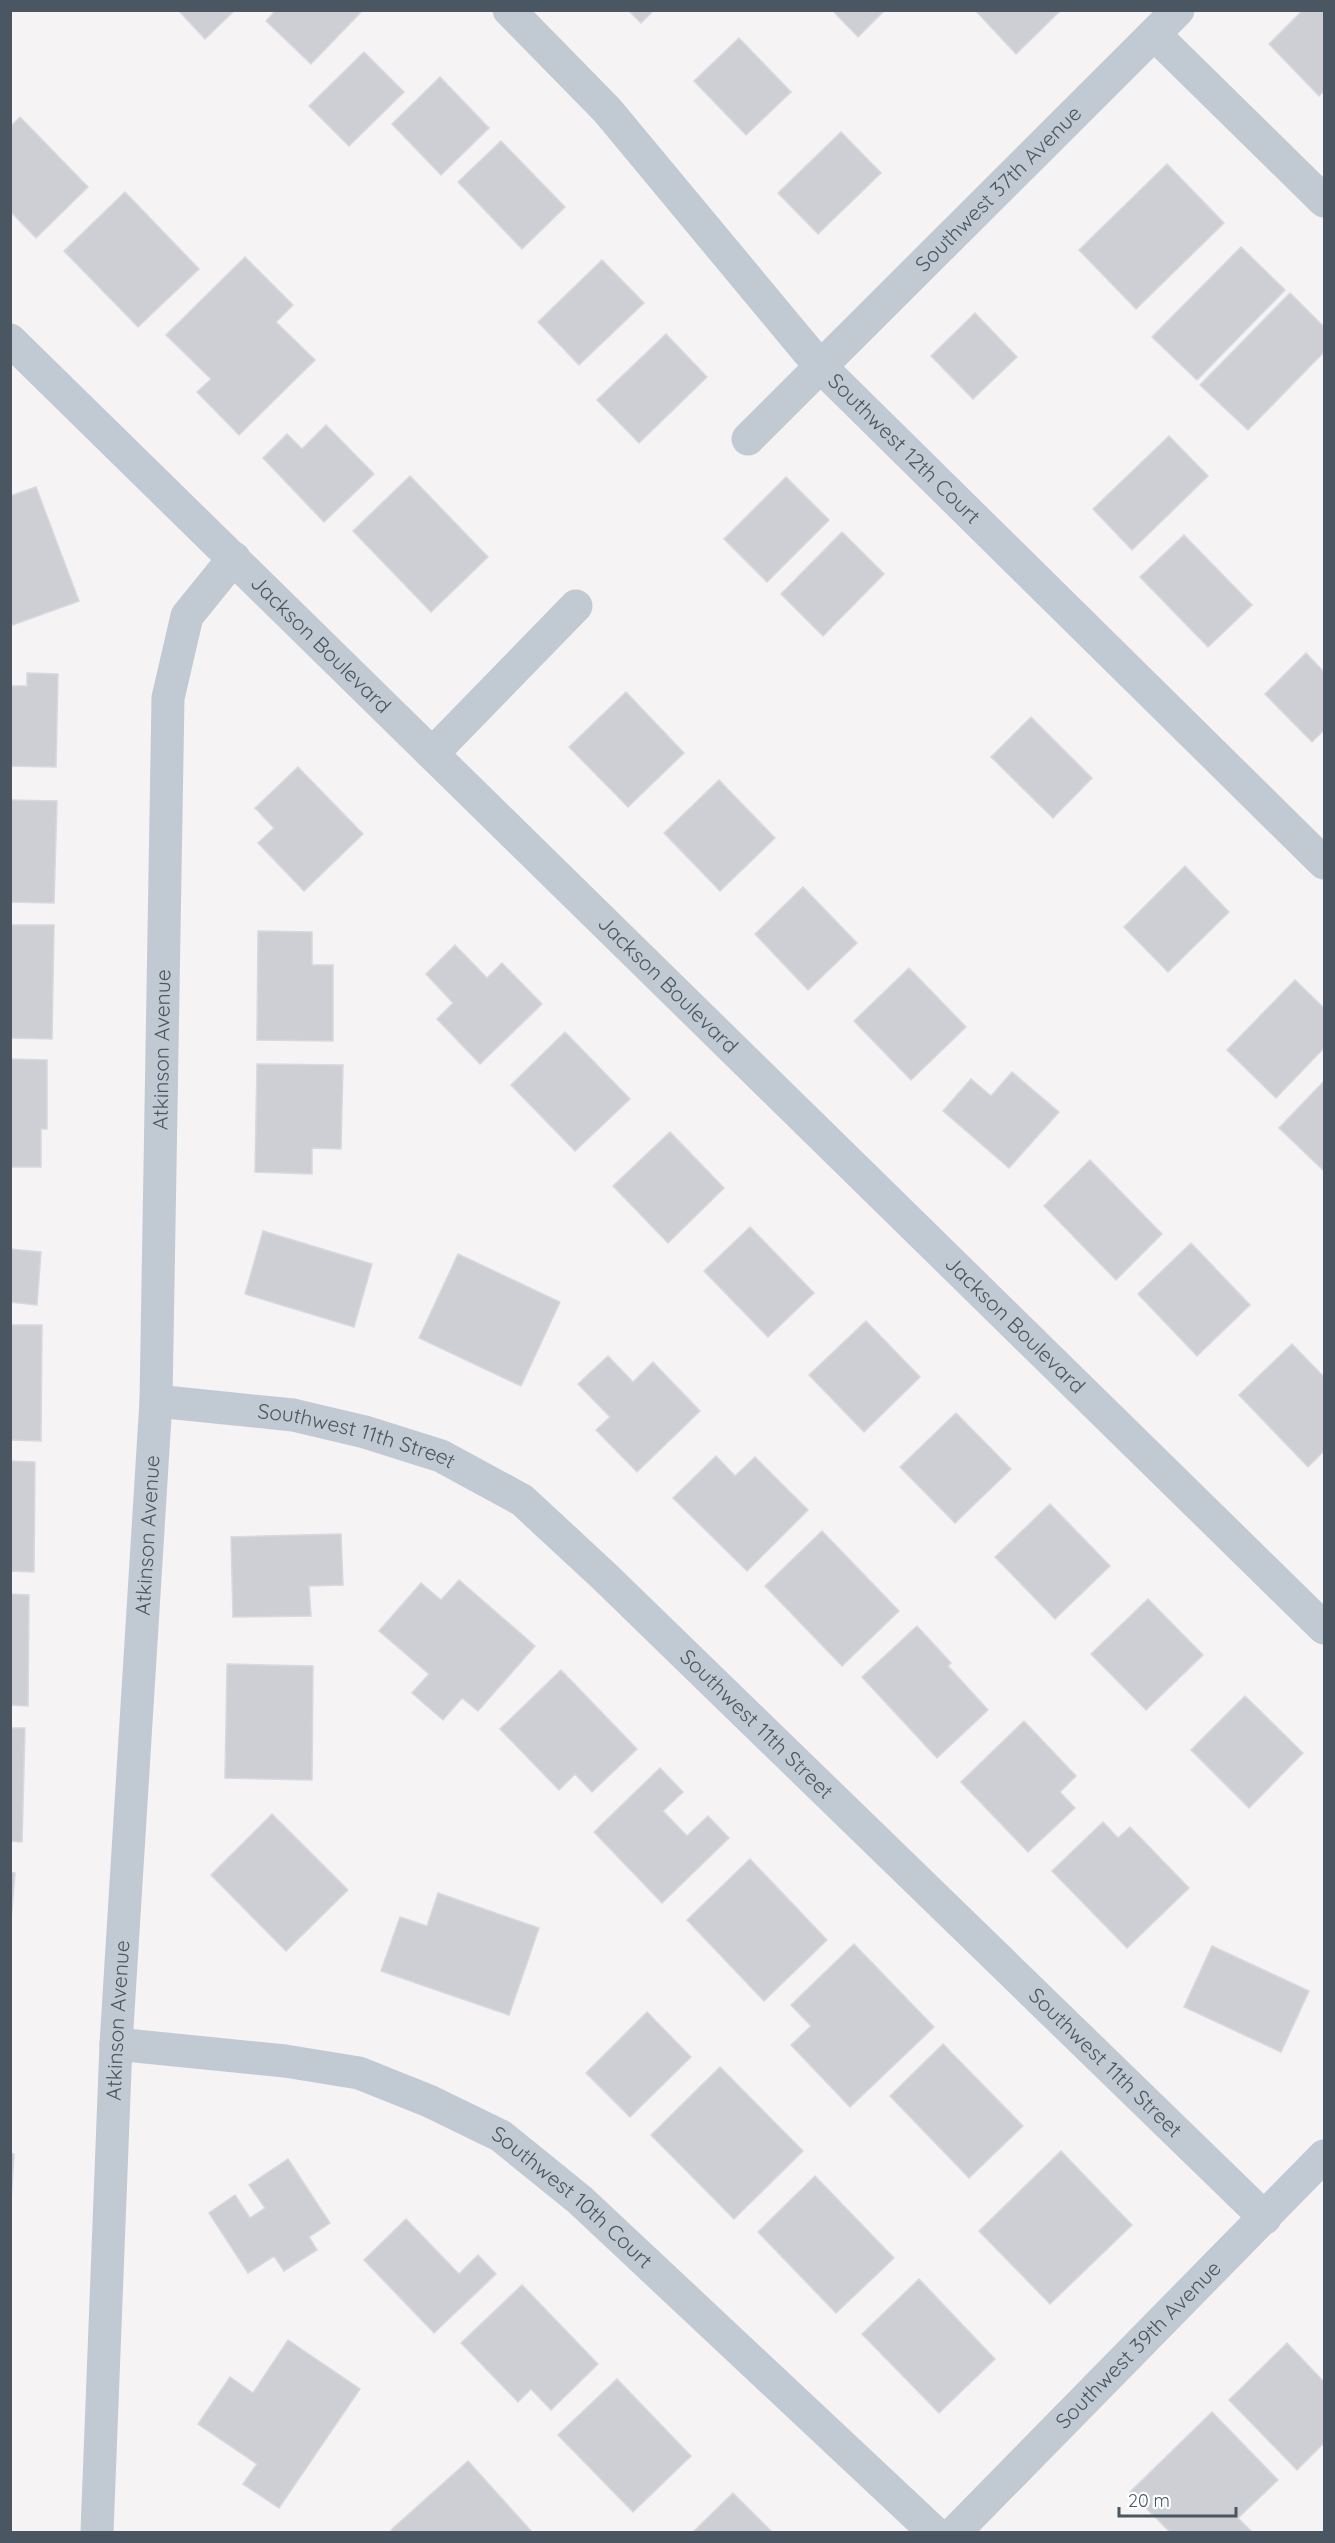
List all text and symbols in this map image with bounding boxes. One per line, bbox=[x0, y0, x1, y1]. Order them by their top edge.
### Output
street label: Southwest 37th Avenue bbox=[909, 100, 1086, 277]
street label: Southwest 12th Court bbox=[823, 367, 986, 529]
street label: Jackson Boulevard bbox=[246, 569, 397, 718]
street label: Jackson Boulevard bbox=[593, 910, 744, 1058]
street label: Atkinson Avenue bbox=[147, 969, 175, 1130]
street label: Jackson Boulevard bbox=[940, 1250, 1091, 1399]
street label: Southwest 11th Street bbox=[256, 1397, 460, 1473]
street label: Atkinson Avenue bbox=[129, 1454, 165, 1616]
street label: Southwest 11th Street bbox=[675, 1643, 839, 1804]
street label: Atkinson Avenue bbox=[100, 1939, 134, 2101]
street label: Southwest 11th Street bbox=[1024, 1982, 1188, 2142]
street label: Southwest 10th Court bbox=[488, 2120, 658, 2273]
street label: Southwest 39th Avenue bbox=[1050, 2255, 1226, 2434]
scale bar bbox=[1119, 2480, 1236, 2518]
text: 20 m bbox=[1128, 2489, 1170, 2512]

